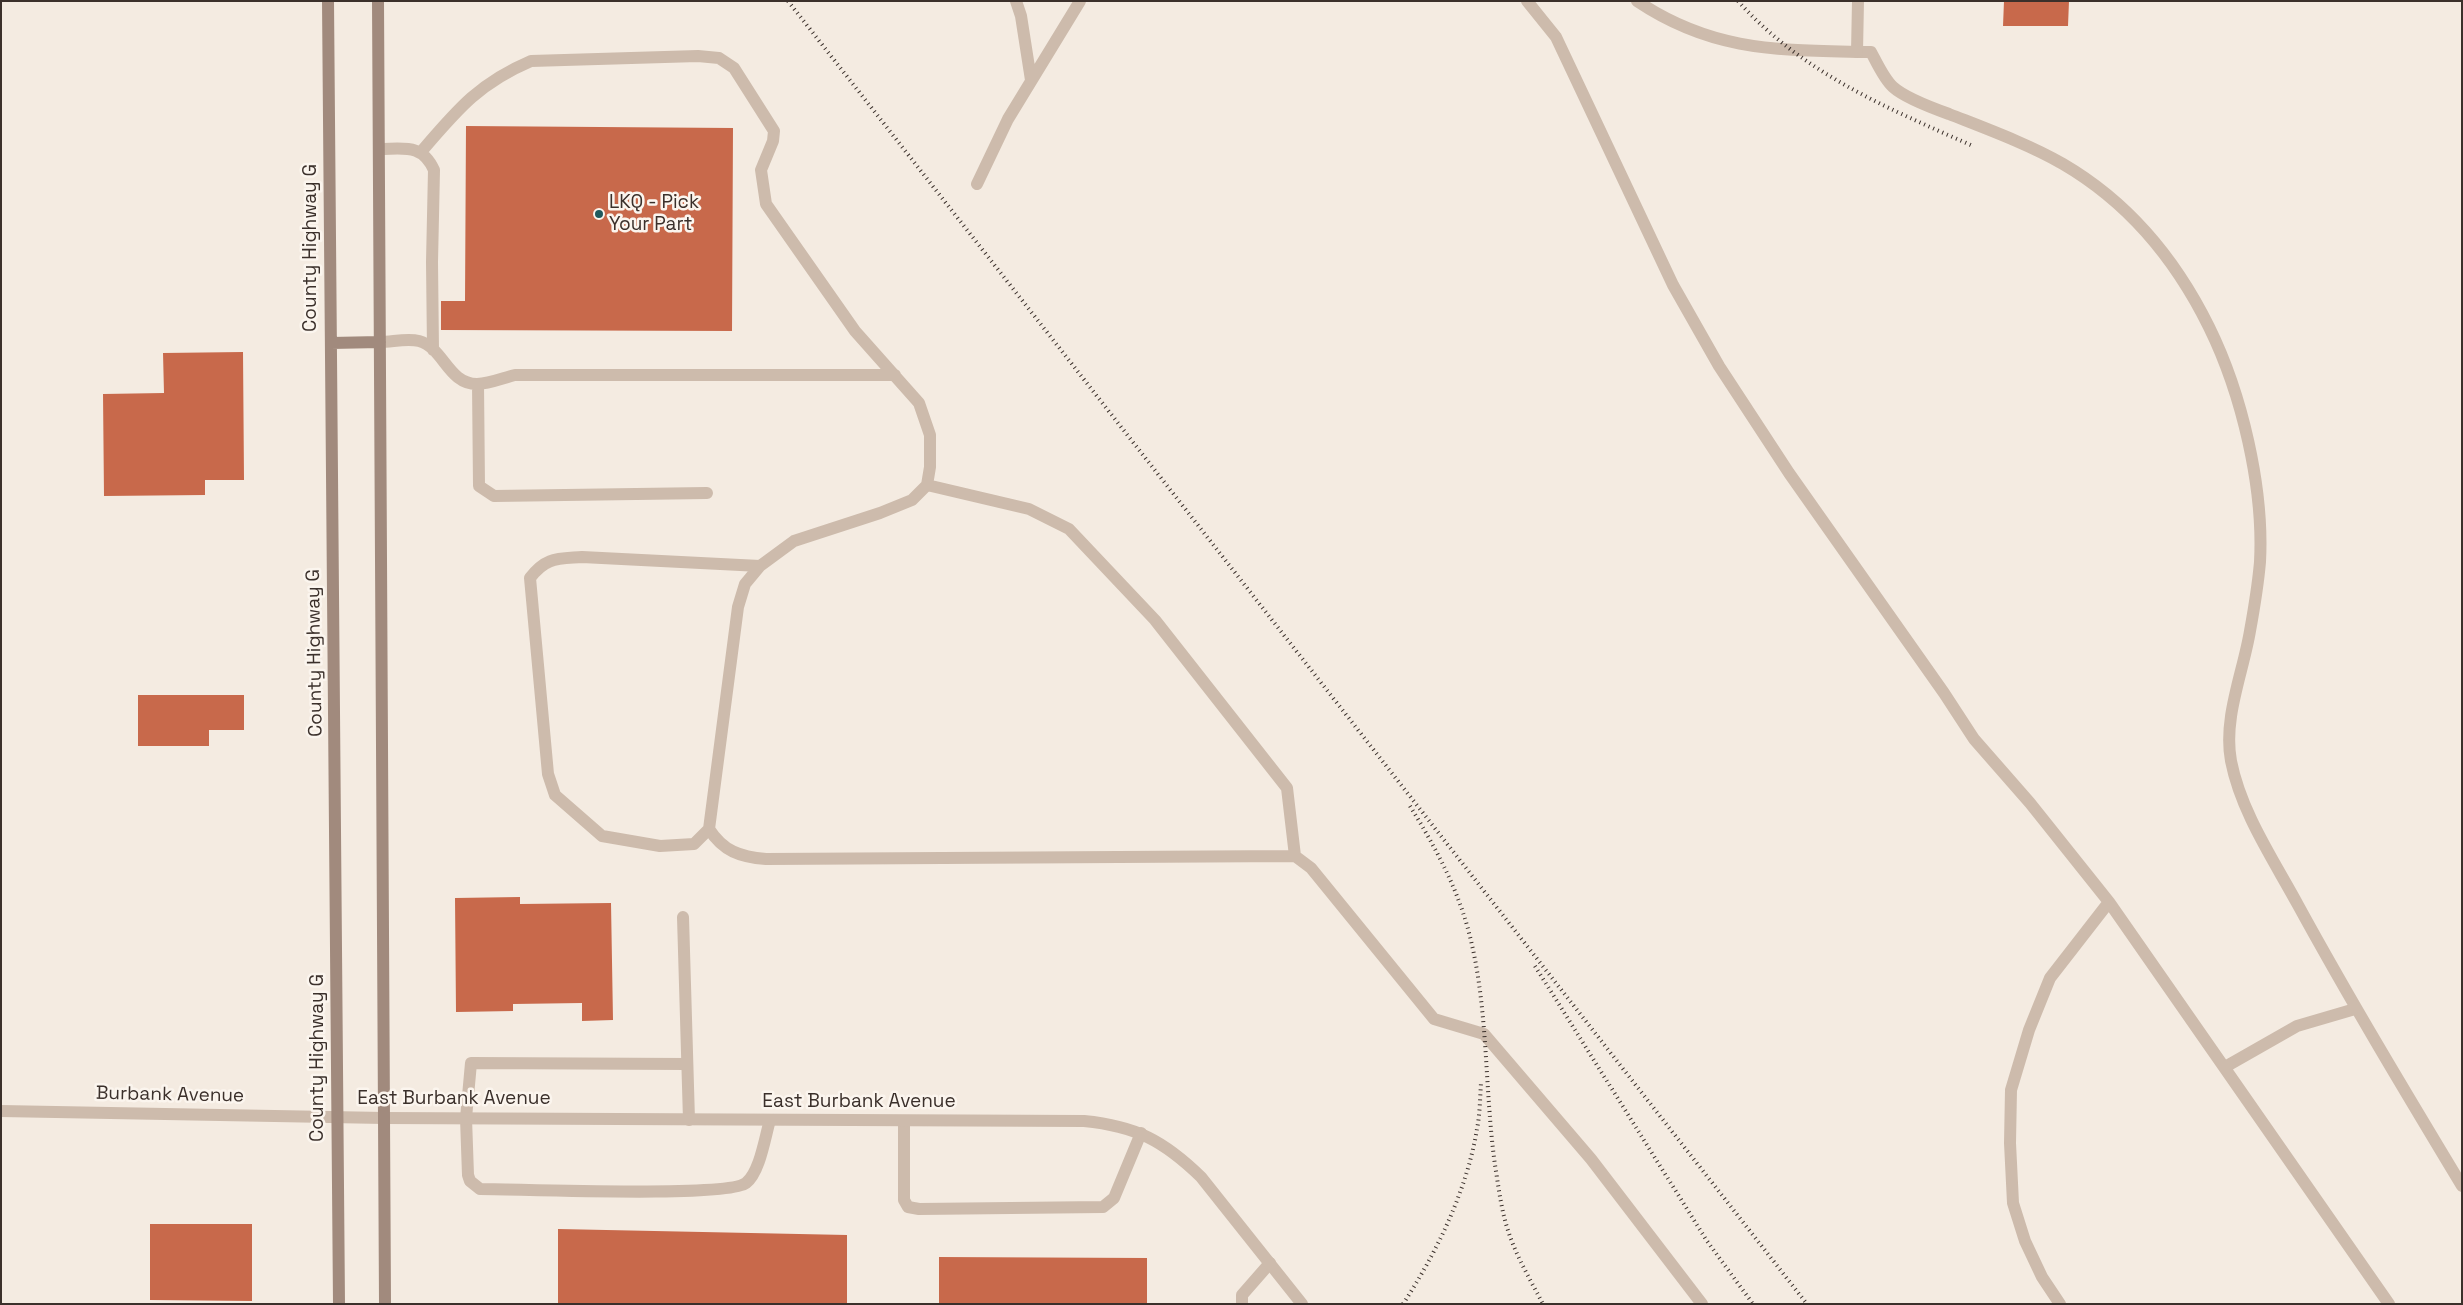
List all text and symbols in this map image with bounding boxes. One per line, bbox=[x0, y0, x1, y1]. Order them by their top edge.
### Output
street label: County Highway G bbox=[300, 164, 322, 332]
place label: LKQ - Pick Your Part bbox=[609, 192, 699, 236]
marker: LKQ - Pick Your Part bbox=[593, 208, 605, 220]
street label: County Highway G bbox=[302, 569, 328, 737]
street label: County Highway G bbox=[307, 974, 329, 1142]
street label: Burbank Avenue bbox=[96, 1082, 244, 1108]
street label: East Burbank Avenue bbox=[357, 1088, 551, 1110]
street label: East Burbank Avenue bbox=[762, 1091, 956, 1113]

